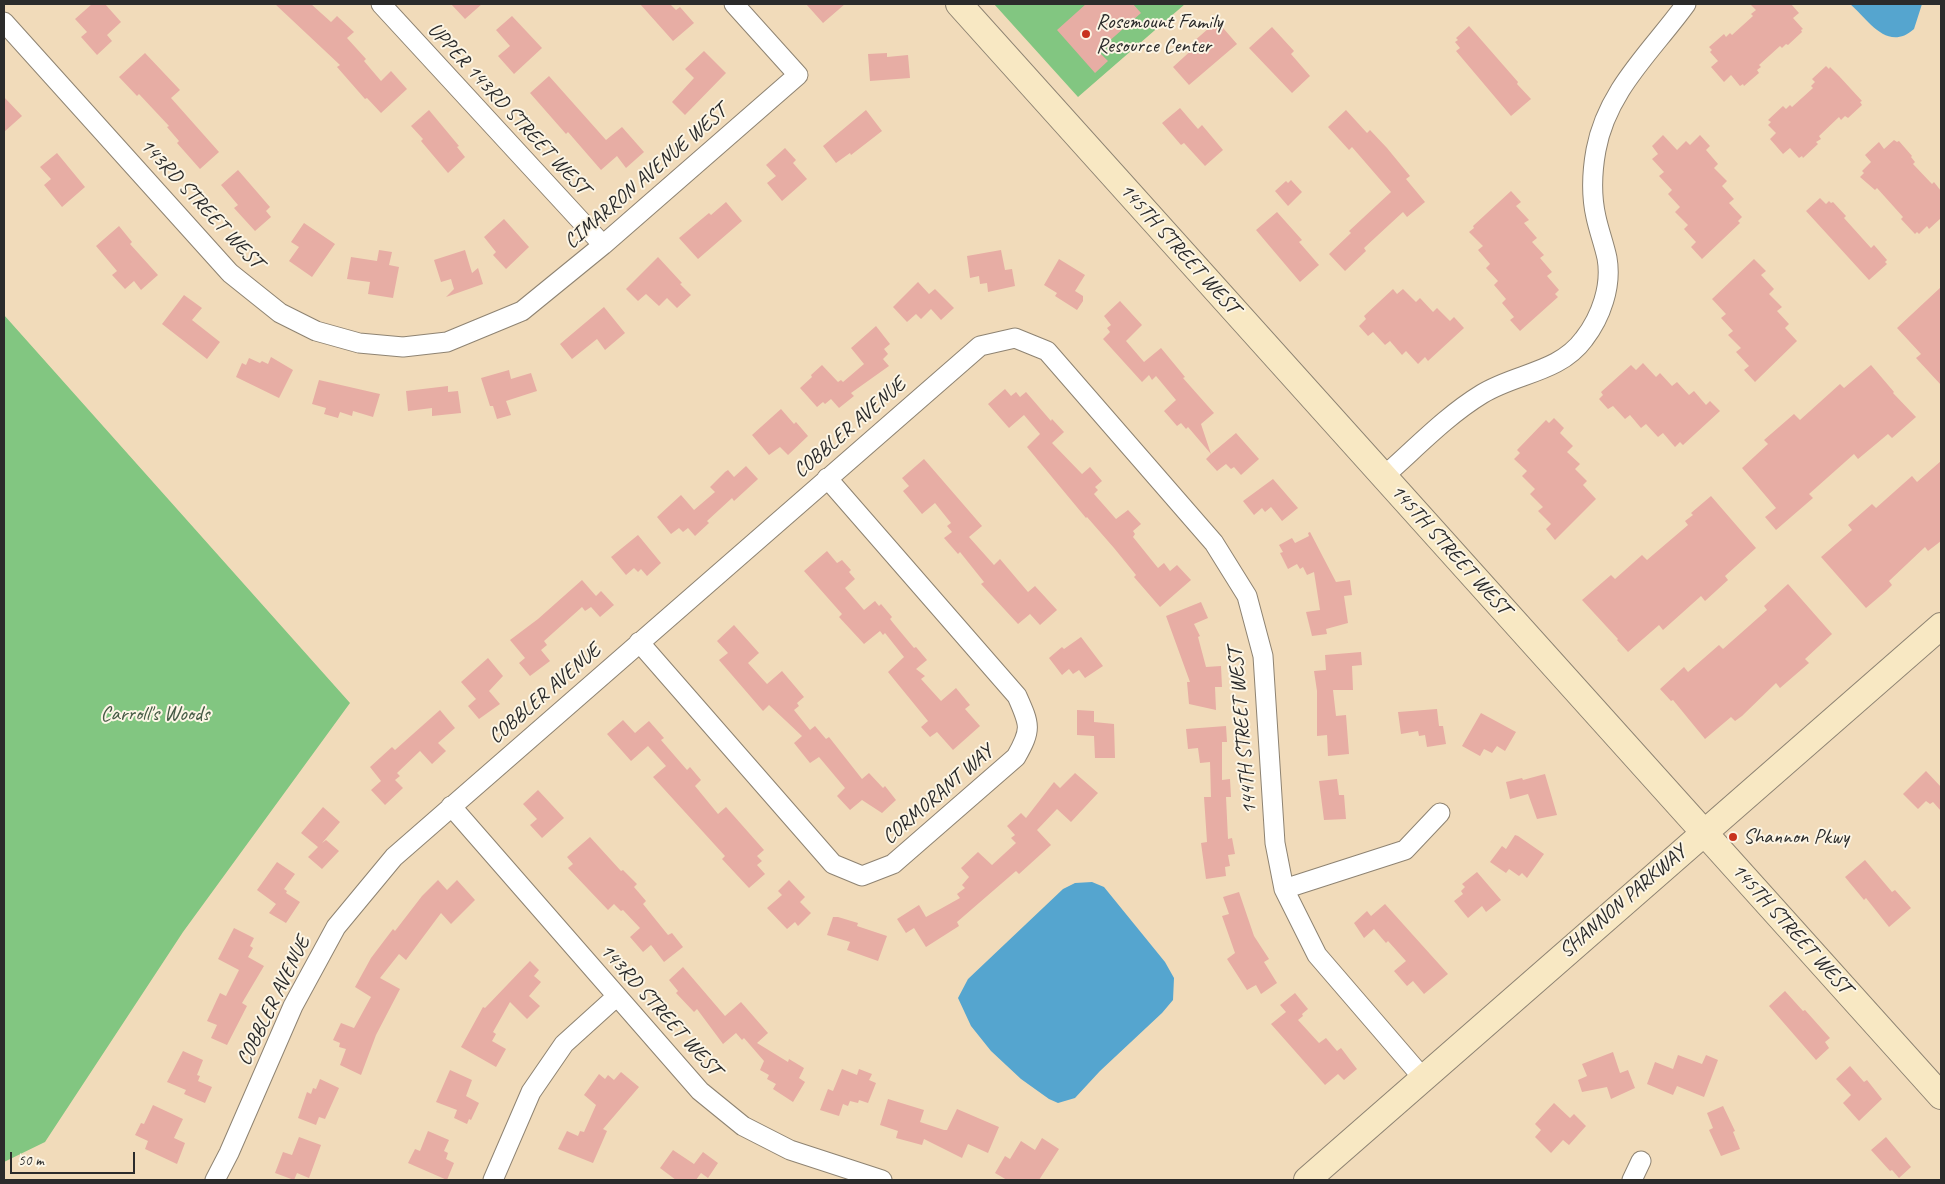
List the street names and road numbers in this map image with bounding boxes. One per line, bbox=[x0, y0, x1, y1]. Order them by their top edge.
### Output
street label: UPPER 143RD STREET WEST bbox=[422, 18, 594, 200]
street label: CIMARRON AVENUE WEST bbox=[559, 99, 733, 255]
street label: 143RD STREET WEST bbox=[134, 134, 268, 274]
street label: 145TH STREET WEST bbox=[1114, 178, 1244, 320]
street label: COBBLER AVENUE bbox=[789, 372, 911, 484]
street label: 145TH STREET WEST bbox=[1385, 479, 1515, 621]
street label: COBBLER AVENUE bbox=[484, 638, 606, 750]
street label: 144TH STREET WEST bbox=[1223, 647, 1263, 815]
street label: CORMORANT WAY bbox=[877, 740, 999, 850]
street label: SHANNON PARKWAY bbox=[1554, 840, 1692, 964]
street label: 145TH STREET WEST bbox=[1726, 858, 1856, 1000]
street label: COBBLER AVENUE bbox=[232, 932, 316, 1070]
street label: 143RD STREET WEST bbox=[594, 939, 726, 1081]

